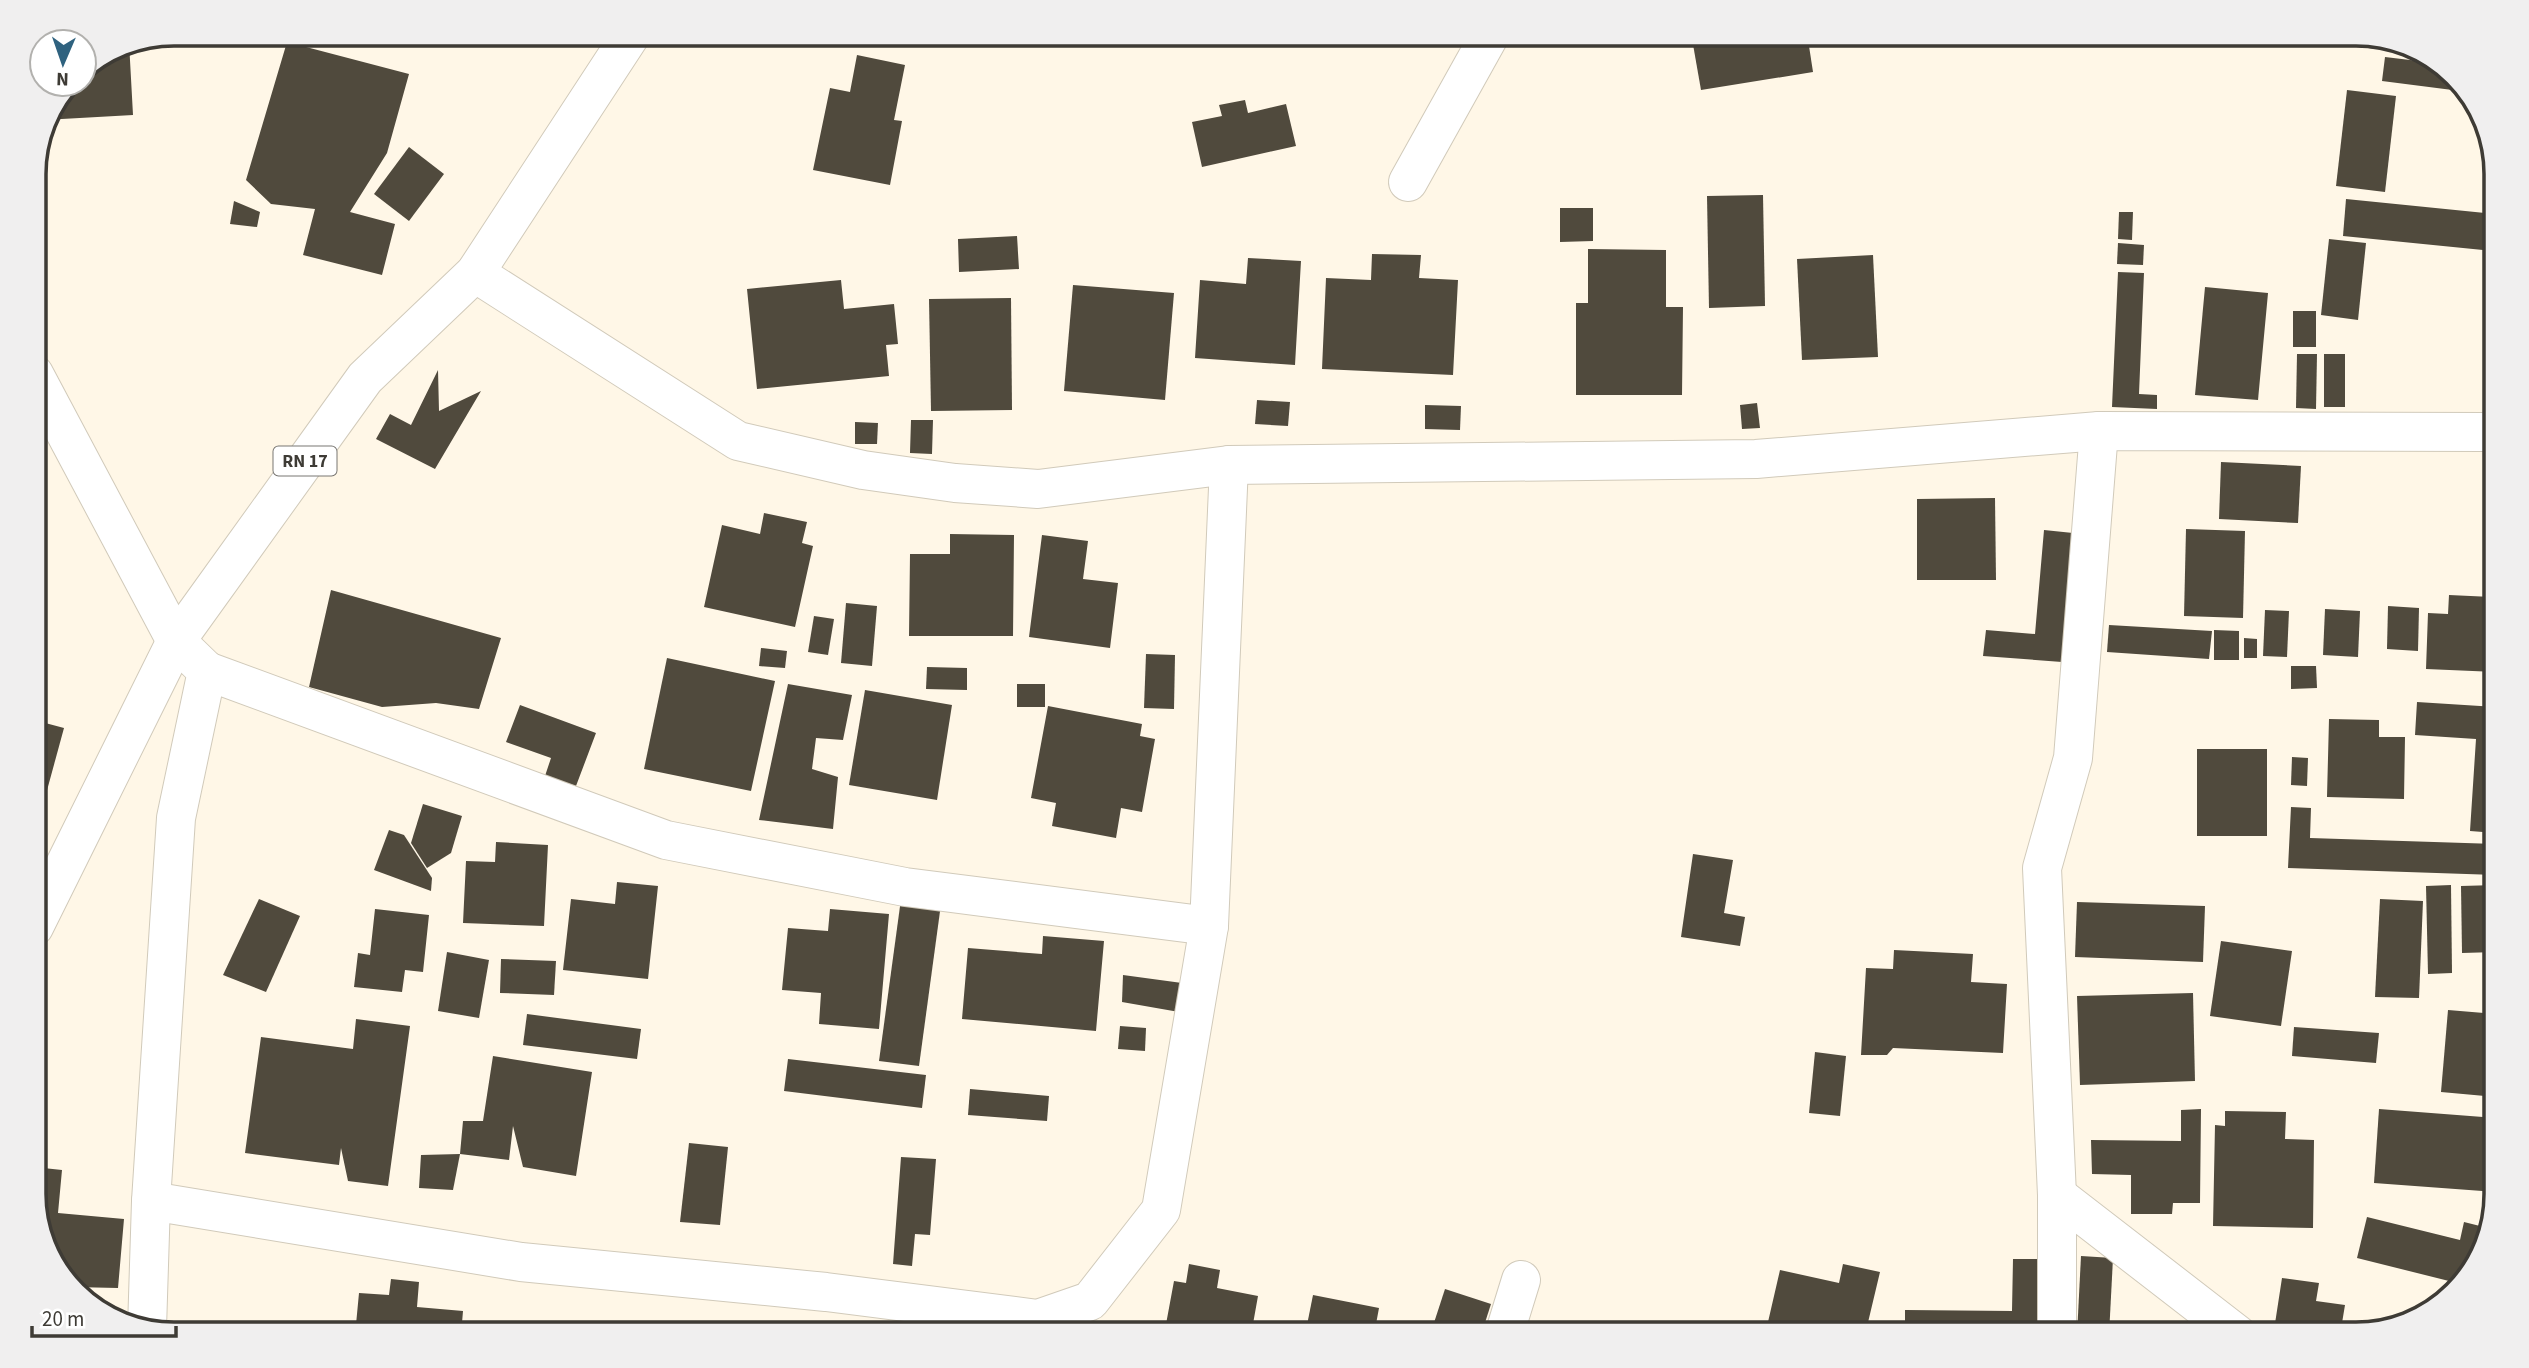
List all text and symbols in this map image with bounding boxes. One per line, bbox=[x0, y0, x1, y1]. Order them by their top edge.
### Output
north arrow bbox=[28, 28, 98, 98]
text: N bbox=[56, 65, 69, 92]
road number: RN 17 bbox=[274, 447, 336, 476]
scale bar bbox=[32, 1294, 175, 1338]
text: 20 m bbox=[42, 1304, 84, 1334]

